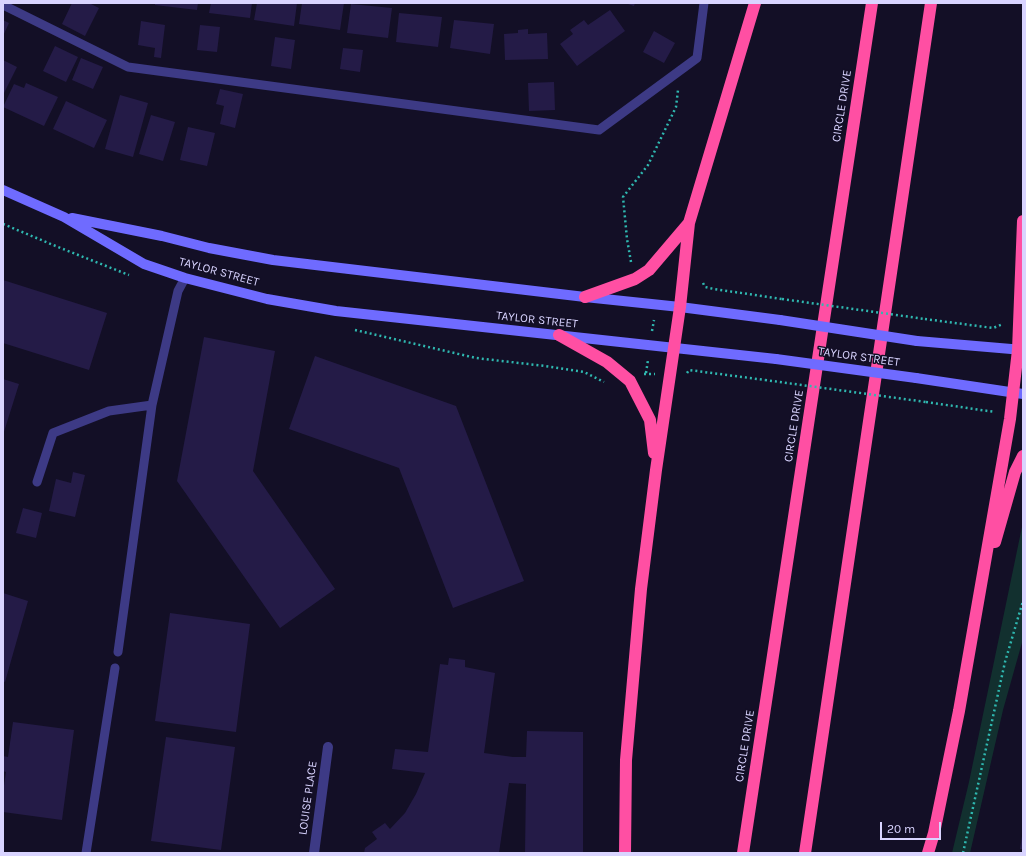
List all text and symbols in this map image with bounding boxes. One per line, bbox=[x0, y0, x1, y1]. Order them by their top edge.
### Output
street label: CIRCLE DRIVE bbox=[829, 69, 855, 143]
street label: TAYLOR STREET bbox=[177, 254, 261, 290]
street label: TAYLOR STREET bbox=[495, 309, 579, 331]
street label: TAYLOR STREET bbox=[817, 344, 901, 370]
street label: CIRCLE DRIVE bbox=[781, 389, 807, 463]
street label: CIRCLE DRIVE bbox=[732, 709, 758, 783]
street label: LOUISE PLACE bbox=[296, 760, 320, 836]
scale bar bbox=[882, 814, 943, 840]
text: 20 m bbox=[887, 822, 915, 836]

